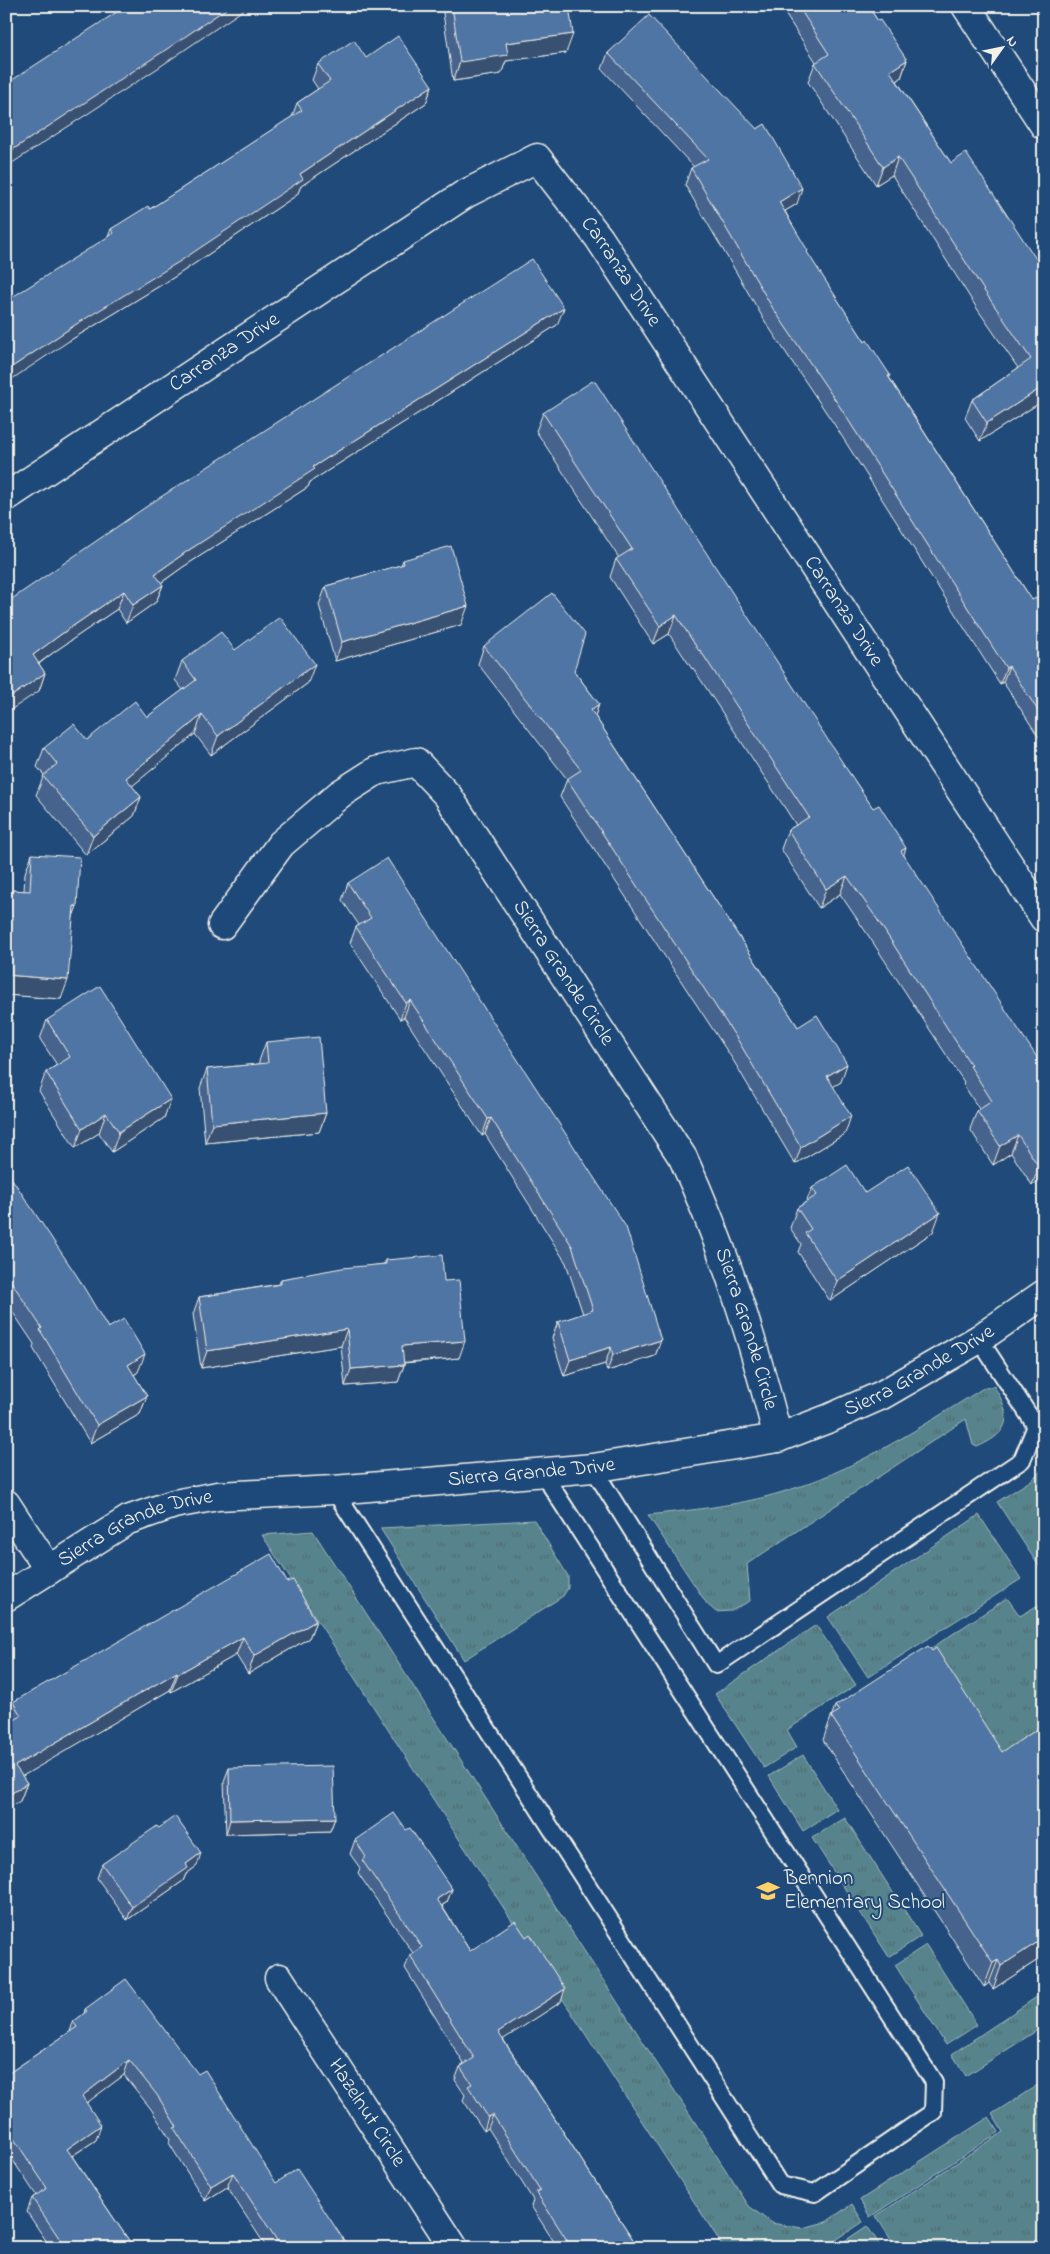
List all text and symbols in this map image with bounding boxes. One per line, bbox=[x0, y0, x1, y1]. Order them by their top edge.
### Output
north arrow bbox=[978, 22, 1028, 72]
text: N bbox=[1000, 32, 1023, 51]
street label: Carranza Drive bbox=[573, 211, 669, 334]
street label: Carranza Drive bbox=[163, 305, 286, 400]
street label: Carranza Drive bbox=[796, 550, 891, 673]
street label: Sierra Grande Circle bbox=[505, 894, 622, 1052]
street label: Sierra Grande Circle bbox=[706, 1244, 785, 1414]
street label: Sierra Grande Drive bbox=[840, 1317, 1001, 1425]
street label: Sierra Grande Drive bbox=[446, 1450, 618, 1495]
street label: Sierra Grande Drive bbox=[52, 1482, 216, 1576]
place label: Bennion Elementary School bbox=[783, 1864, 945, 1920]
school or university icon: Bennion Elementary School bbox=[755, 1878, 781, 1904]
street label: Hazelnut Circle bbox=[320, 2053, 413, 2174]

